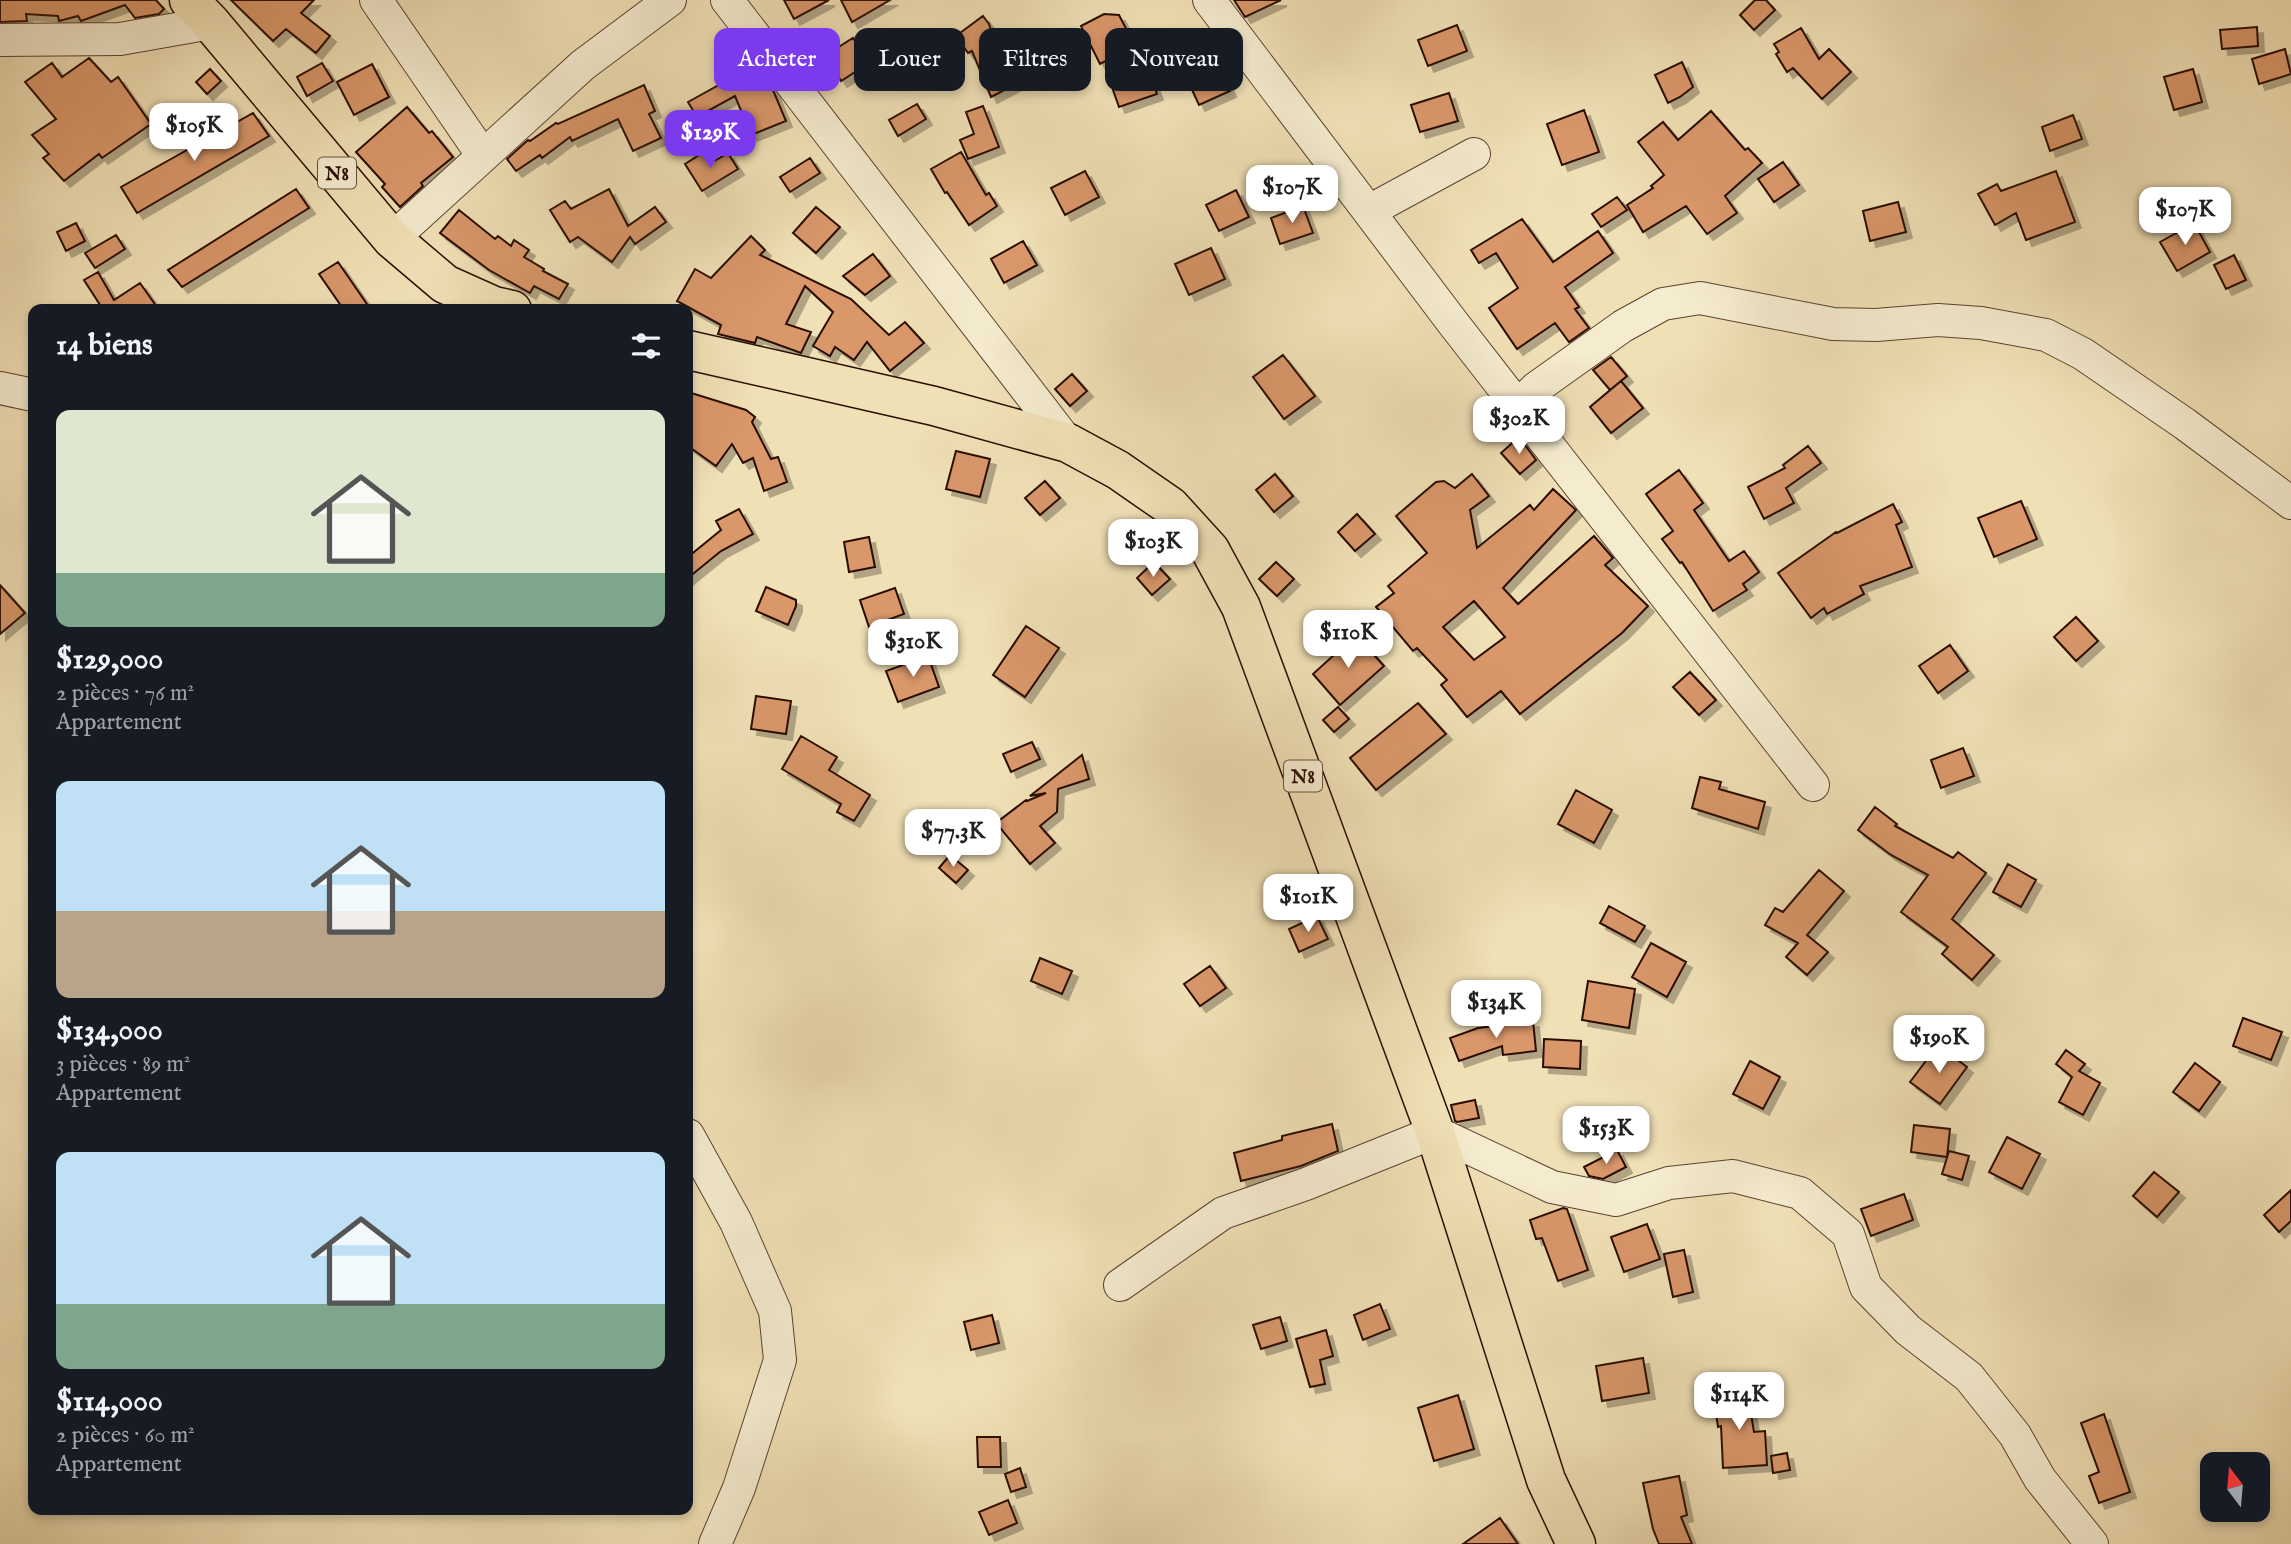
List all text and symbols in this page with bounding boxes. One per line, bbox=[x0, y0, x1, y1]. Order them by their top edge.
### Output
chip: Acheter bbox=[714, 28, 840, 91]
chip: Louer bbox=[854, 28, 965, 91]
chip: Filtres bbox=[979, 28, 1091, 91]
chip: Nouveau bbox=[1105, 28, 1243, 91]
pin: $105K bbox=[145, 104, 243, 163]
pin: $129K bbox=[661, 110, 759, 170]
text: $105K bbox=[165, 111, 223, 140]
text: $129K bbox=[681, 118, 739, 147]
road number: N8 bbox=[318, 158, 356, 188]
pin: $107K bbox=[1243, 166, 1341, 225]
text: $107K bbox=[1262, 173, 1322, 202]
pin: $107K bbox=[2136, 188, 2234, 247]
text: $107K bbox=[2155, 195, 2215, 224]
text: 14 biens bbox=[56, 327, 153, 365]
icon: filters bbox=[627, 327, 665, 365]
pin: $302K bbox=[1470, 396, 1568, 456]
text: $302K bbox=[1489, 404, 1549, 433]
icon: home bbox=[298, 456, 424, 582]
pin: $103K bbox=[1104, 520, 1202, 579]
text: $103K bbox=[1124, 527, 1182, 556]
pin: $110K bbox=[1299, 610, 1397, 670]
text: $110K bbox=[1319, 618, 1377, 647]
pin: $310K bbox=[864, 620, 962, 679]
text: $310K bbox=[884, 627, 942, 656]
text: $129,000 bbox=[56, 641, 163, 679]
text: 2 pièces · 76 m² bbox=[56, 679, 194, 708]
text: Appartement bbox=[56, 708, 182, 737]
road number: N8 bbox=[1284, 761, 1322, 792]
pin: $77.3K bbox=[896, 810, 1010, 869]
text: $77.3K bbox=[921, 817, 985, 846]
icon: home bbox=[298, 827, 424, 953]
pin: $101K bbox=[1259, 874, 1357, 934]
text: $101K bbox=[1279, 882, 1337, 911]
pin: $134K bbox=[1447, 981, 1545, 1040]
text: $134K bbox=[1467, 988, 1525, 1017]
text: $134,000 bbox=[56, 1012, 163, 1050]
pin: $190K bbox=[1890, 1016, 1988, 1075]
text: $190K bbox=[1909, 1023, 1969, 1052]
text: 3 pièces · 89 m² bbox=[56, 1050, 191, 1079]
text: Appartement bbox=[56, 1079, 182, 1108]
pin: $153K bbox=[1557, 1106, 1655, 1166]
text: $153K bbox=[1579, 1114, 1633, 1143]
icon: home bbox=[298, 1198, 424, 1324]
pin: $114K bbox=[1690, 1372, 1788, 1432]
text: $114K bbox=[1710, 1380, 1768, 1409]
text: $114,000 bbox=[56, 1383, 163, 1421]
text: 2 pièces · 60 m² bbox=[56, 1421, 195, 1450]
text: Appartement bbox=[56, 1450, 182, 1479]
north arrow bbox=[2200, 1452, 2270, 1522]
map controls bbox=[2200, 1452, 2270, 1522]

